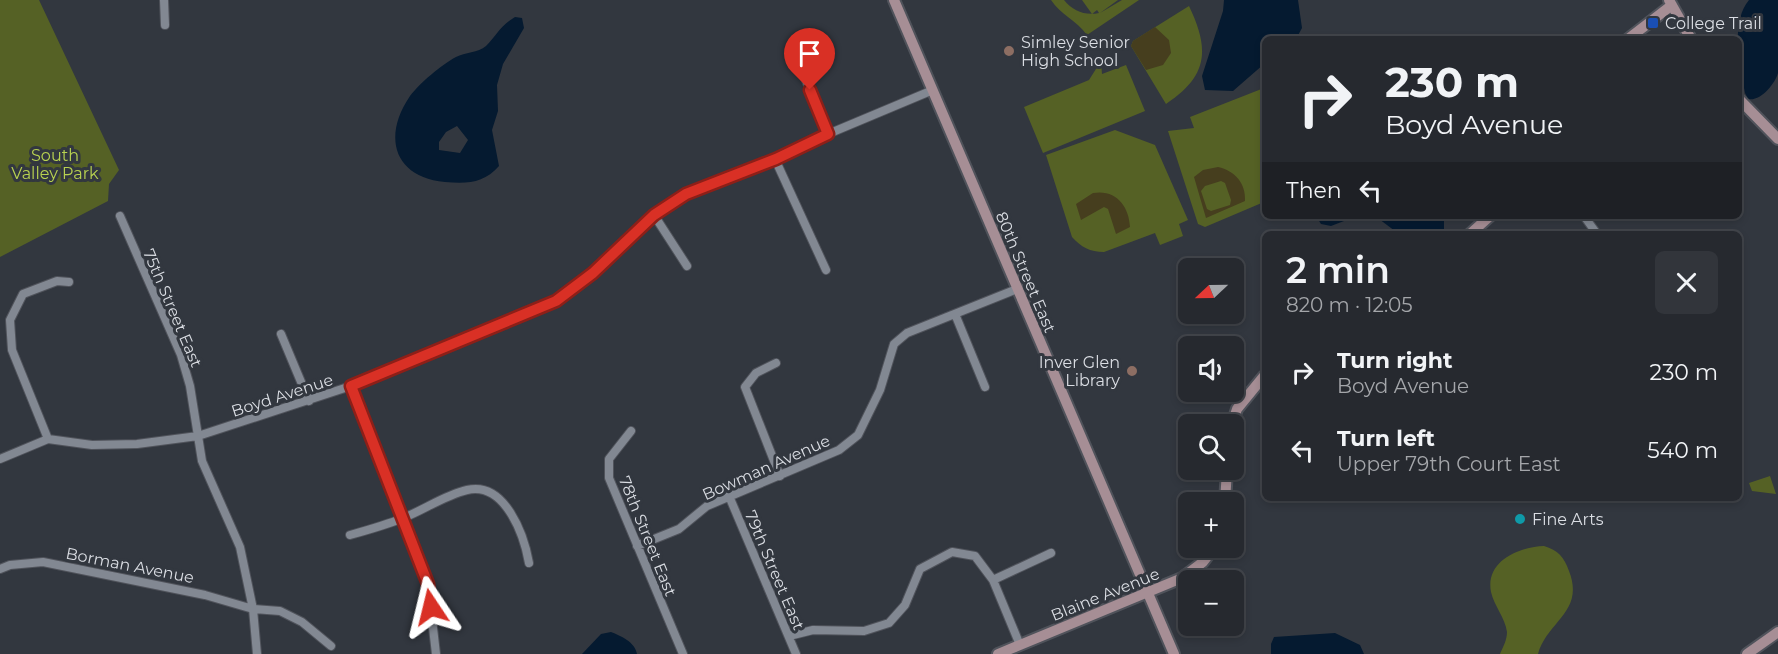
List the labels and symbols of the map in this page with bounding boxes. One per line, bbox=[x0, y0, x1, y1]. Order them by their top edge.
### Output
place label: College Trail bbox=[1665, 14, 1762, 33]
marker: College Trail bbox=[1646, 16, 1660, 30]
pin bbox=[784, 28, 835, 90]
place label: Simley Senior High School bbox=[1021, 33, 1130, 70]
marker: Simley Senior High School bbox=[1002, 44, 1016, 58]
park label: South Valley Park bbox=[11, 146, 99, 183]
street label: 80th Street East bbox=[992, 209, 1060, 336]
street label: 75th Street East bbox=[139, 246, 206, 371]
north arrow bbox=[1178, 258, 1244, 324]
place label: Inver Glen Library bbox=[1039, 353, 1120, 390]
marker: Inver Glen Library bbox=[1125, 364, 1139, 378]
street label: Boyd Avenue bbox=[229, 370, 335, 421]
street label: Bowman Avenue bbox=[699, 431, 833, 504]
street label: 78th Street East bbox=[615, 473, 680, 599]
street label: 79th Street East bbox=[741, 508, 808, 633]
place label: Fine Arts bbox=[1532, 510, 1604, 529]
marker: Fine Arts bbox=[1513, 512, 1527, 526]
street label: Borman Avenue bbox=[64, 544, 196, 587]
street label: Blaine Avenue bbox=[1048, 564, 1162, 625]
position arrow bbox=[399, 575, 463, 639]

